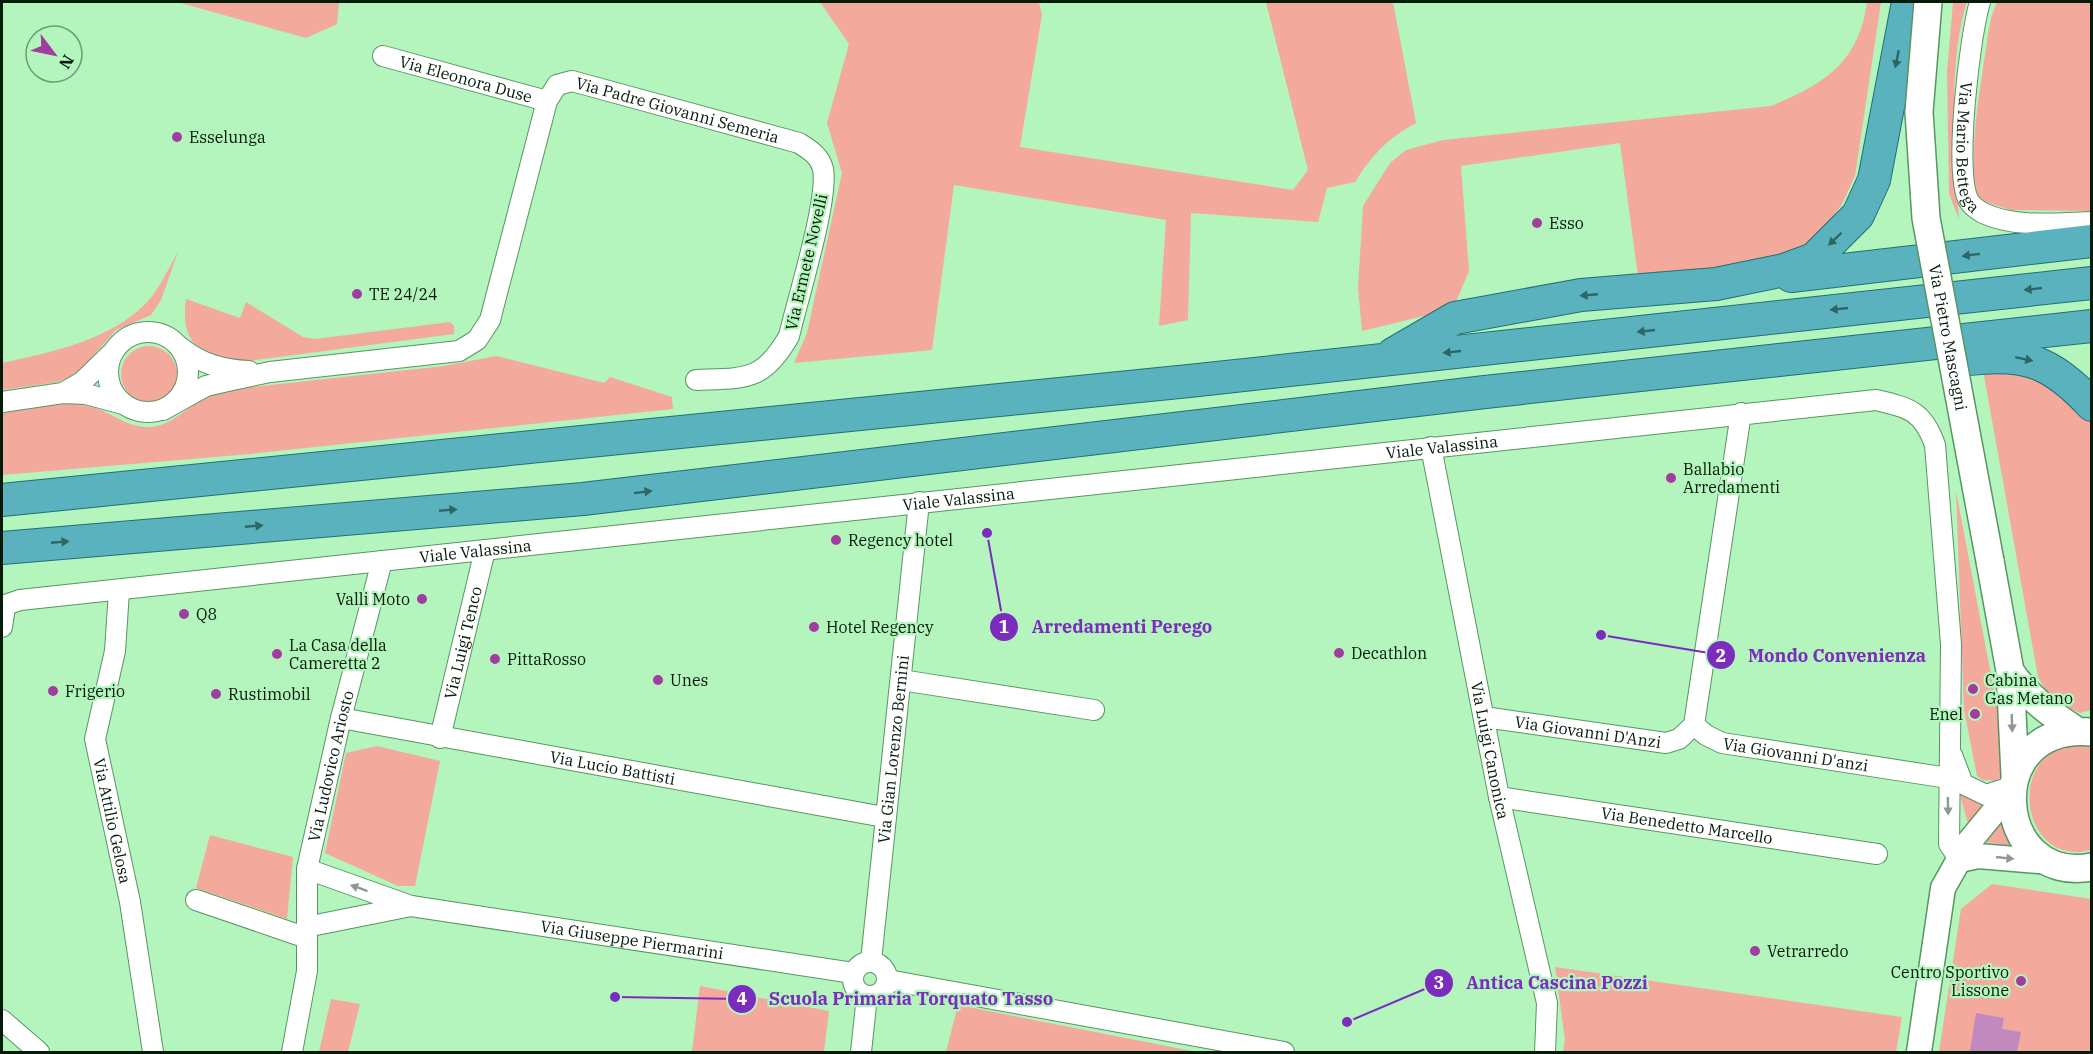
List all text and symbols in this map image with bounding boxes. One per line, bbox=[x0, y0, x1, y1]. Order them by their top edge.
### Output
north arrow bbox=[24, 24, 84, 84]
one-way arrow bbox=[1892, 50, 1901, 69]
text: N bbox=[55, 51, 79, 73]
street label: Via Eleonora Duse bbox=[397, 51, 535, 107]
street label: Via Padre Giovanni Semeria bbox=[574, 73, 782, 147]
street label: Via Mario Bettega bbox=[1952, 81, 1984, 217]
place label: Esselunga bbox=[189, 127, 266, 147]
marker: Esselunga bbox=[170, 130, 184, 144]
street label: Via Ermete Novelli bbox=[781, 192, 831, 332]
place label: Esso bbox=[1549, 213, 1584, 233]
marker: Esso bbox=[1530, 216, 1544, 230]
one-way arrow bbox=[1828, 232, 1843, 246]
one-way arrow bbox=[1961, 250, 1980, 260]
street label: Via Pietro Mascagni bbox=[1925, 263, 1972, 412]
place label: TE 24/24 bbox=[369, 284, 438, 304]
one-way arrow bbox=[2024, 284, 2043, 294]
marker: TE 24/24 bbox=[350, 287, 364, 301]
one-way arrow bbox=[1579, 290, 1598, 300]
one-way arrow bbox=[1830, 304, 1849, 314]
one-way arrow bbox=[1636, 326, 1655, 336]
one-way arrow bbox=[1442, 347, 1461, 357]
one-way arrow bbox=[2015, 355, 2034, 364]
street label: Viale Valassina bbox=[1385, 431, 1499, 463]
place label: Ballabio Arredamenti bbox=[1683, 459, 1780, 497]
marker: Ballabio Arredamenti bbox=[1664, 471, 1678, 485]
street label: Viale Valassina bbox=[902, 483, 1016, 515]
one-way arrow bbox=[633, 487, 652, 497]
one-way arrow bbox=[439, 505, 458, 515]
one-way arrow bbox=[245, 521, 264, 531]
place label: Regency hotel bbox=[848, 530, 953, 550]
marker: Regency hotel bbox=[829, 533, 843, 547]
street label: Viale Valassina bbox=[418, 535, 533, 567]
one-way arrow bbox=[50, 538, 69, 547]
street label: Via Luigi Tenco bbox=[440, 584, 486, 701]
place label: Valli Moto bbox=[336, 589, 410, 609]
marker: Valli Moto bbox=[415, 592, 429, 606]
place label: Q8 bbox=[196, 604, 217, 624]
marker: Q8 bbox=[177, 607, 191, 621]
callout: Arredamenti Perego bbox=[989, 609, 1224, 645]
text: 1 bbox=[999, 615, 1010, 638]
text: Arredamenti Perego bbox=[1032, 615, 1212, 638]
place label: Hotel Regency bbox=[826, 617, 934, 637]
marker: Hotel Regency bbox=[807, 620, 821, 634]
place label: La Casa della Cameretta 2 bbox=[289, 635, 387, 673]
callout: Mondo Convenienza bbox=[1706, 637, 1938, 673]
place label: Decathlon bbox=[1351, 643, 1427, 663]
text: 2 bbox=[1716, 644, 1726, 667]
text: Mondo Convenienza bbox=[1748, 644, 1926, 667]
marker: Decathlon bbox=[1332, 646, 1346, 660]
marker: La Casa della Cameretta 2 bbox=[270, 647, 284, 661]
place label: PittaRosso bbox=[507, 649, 586, 669]
marker: PittaRosso bbox=[488, 652, 502, 666]
street label: Via Gian Lorenzo Bernini bbox=[873, 654, 913, 844]
place label: Unes bbox=[670, 670, 708, 690]
place label: Cabina Gas Metano bbox=[1985, 670, 2073, 708]
marker: Unes bbox=[651, 673, 665, 687]
street label: Via Luigi Canonica bbox=[1467, 680, 1514, 821]
place label: Frigerio bbox=[65, 681, 125, 701]
marker: Cabina Gas Metano bbox=[1966, 682, 1980, 696]
marker: Frigerio bbox=[46, 684, 60, 698]
place label: Rustimobil bbox=[228, 684, 311, 704]
marker: Rustimobil bbox=[209, 687, 223, 701]
street label: Via Ludovico Ariosto bbox=[303, 688, 358, 844]
place label: Enel bbox=[1929, 704, 1963, 724]
marker: Enel bbox=[1968, 707, 1982, 721]
street label: Via Giovanni D'Anzi bbox=[1513, 712, 1662, 752]
one-way arrow bbox=[2007, 713, 2016, 732]
street label: Via Giovanni D'anzi bbox=[1722, 733, 1870, 776]
street label: Via Lucio Battisti bbox=[548, 746, 677, 789]
street label: Via Attilio Gelosa bbox=[89, 756, 136, 886]
one-way arrow bbox=[1943, 797, 1953, 816]
street label: Via Benedetto Marcello bbox=[1600, 803, 1774, 848]
one-way arrow bbox=[1996, 853, 2015, 863]
one-way arrow bbox=[350, 882, 368, 892]
street label: Via Giuseppe Piermarini bbox=[539, 916, 725, 963]
place label: Vetrarredo bbox=[1767, 941, 1848, 961]
marker: Vetrarredo bbox=[1748, 944, 1762, 958]
place label: Centro Sportivo Lissone bbox=[1891, 962, 2009, 1000]
callout: Antica Cascina Pozzi bbox=[1424, 965, 1659, 1001]
text: 3 bbox=[1434, 971, 1444, 994]
text: Antica Cascina Pozzi bbox=[1466, 971, 1648, 994]
marker: Centro Sportivo Lissone bbox=[2014, 974, 2028, 988]
callout: Scuola Primaria Torquato Tasso bbox=[727, 981, 1065, 1017]
text: 4 bbox=[737, 987, 748, 1010]
text: Scuola Primaria Torquato Tasso bbox=[769, 987, 1053, 1010]

